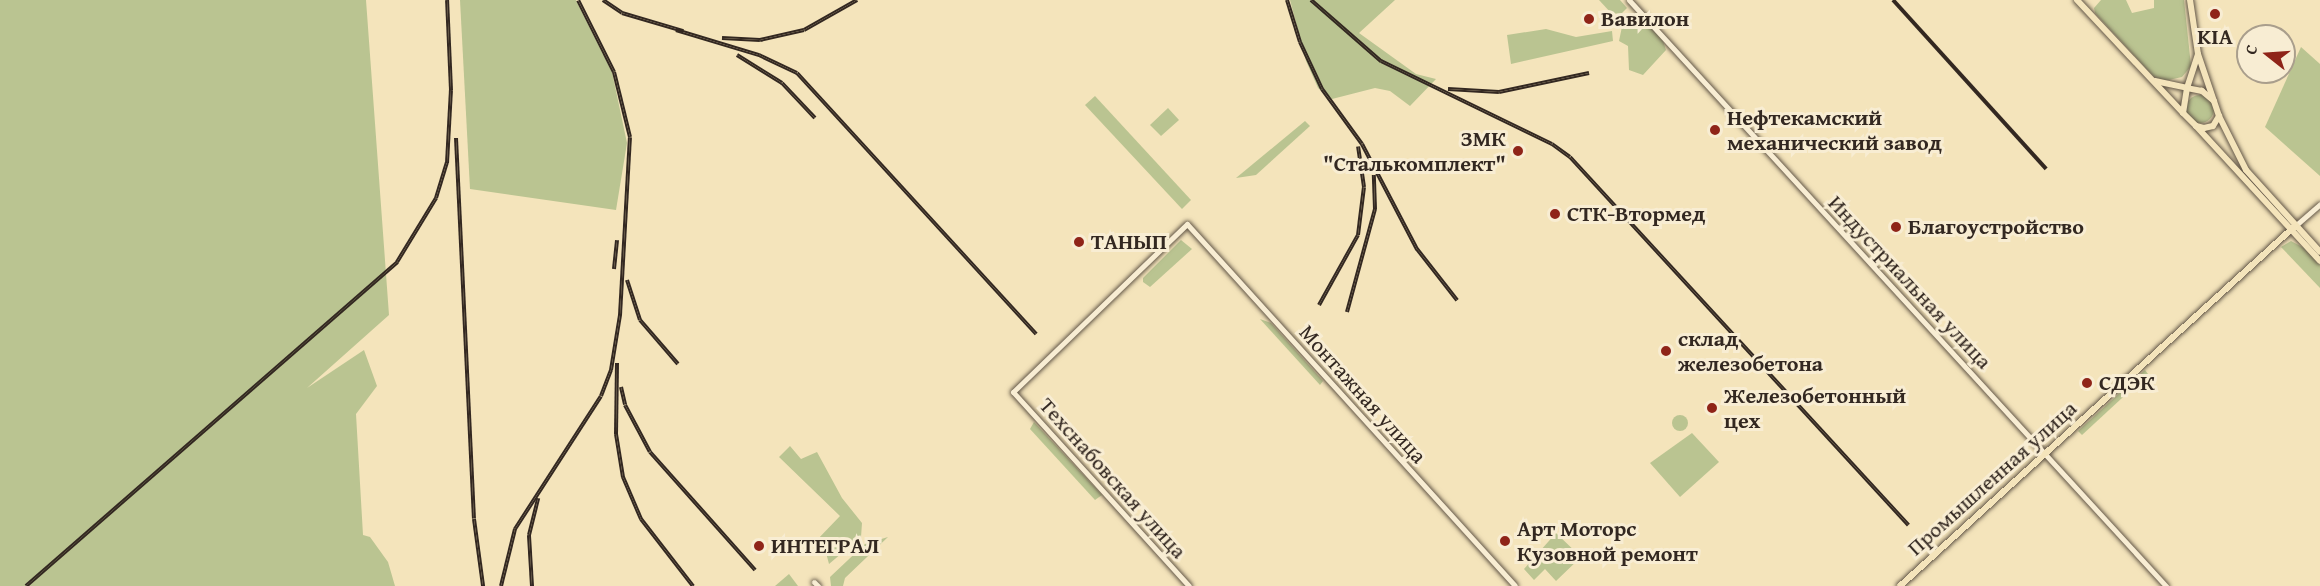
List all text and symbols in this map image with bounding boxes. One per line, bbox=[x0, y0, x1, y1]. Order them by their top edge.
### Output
place label: Вавилон bbox=[1601, 6, 1689, 32]
marker: KIA bbox=[2208, 7, 2222, 21]
marker: Вавилон bbox=[1582, 12, 1596, 26]
place label: KIA bbox=[2197, 24, 2233, 50]
north arrow bbox=[2236, 24, 2296, 84]
text: С bbox=[2238, 41, 2263, 57]
place label: Нефтекамский механический завод bbox=[1727, 104, 1942, 156]
marker: Нефтекамский механический завод bbox=[1708, 123, 1722, 137]
place label: ЗМК "Сталькомплект" bbox=[1323, 125, 1506, 176]
marker: ЗМК "Сталькомплект" bbox=[1511, 144, 1525, 158]
street label: Индустриальная улица bbox=[1823, 190, 1997, 374]
place label: СТК-Втормед bbox=[1567, 201, 1706, 227]
marker: СТК-Втормед bbox=[1548, 207, 1562, 221]
place label: Благоустройство bbox=[1908, 214, 2084, 240]
marker: Благоустройство bbox=[1889, 220, 1903, 234]
place label: ТАНЫП bbox=[1091, 229, 1167, 255]
marker: ТАНЫП bbox=[1072, 235, 1086, 249]
street label: Монтажная улица bbox=[1294, 319, 1432, 469]
place label: склад железобетона bbox=[1678, 325, 1823, 376]
marker: склад железобетона bbox=[1659, 344, 1673, 358]
place label: СДЭК bbox=[2099, 370, 2155, 396]
marker: СДЭК bbox=[2080, 376, 2094, 390]
place label: Железобетонный цех bbox=[1724, 382, 1906, 434]
street label: Техснабовская улица bbox=[1034, 392, 1192, 564]
street label: Промышленная улица bbox=[1902, 395, 2082, 561]
marker: Железобетонный цех bbox=[1705, 401, 1719, 415]
place label: Арт Моторс Кузовной ремонт bbox=[1517, 515, 1698, 566]
place label: ИНТЕГРАЛ bbox=[771, 533, 879, 559]
marker: Арт Моторс Кузовной ремонт bbox=[1498, 534, 1512, 548]
marker: ИНТЕГРАЛ bbox=[752, 539, 766, 553]

